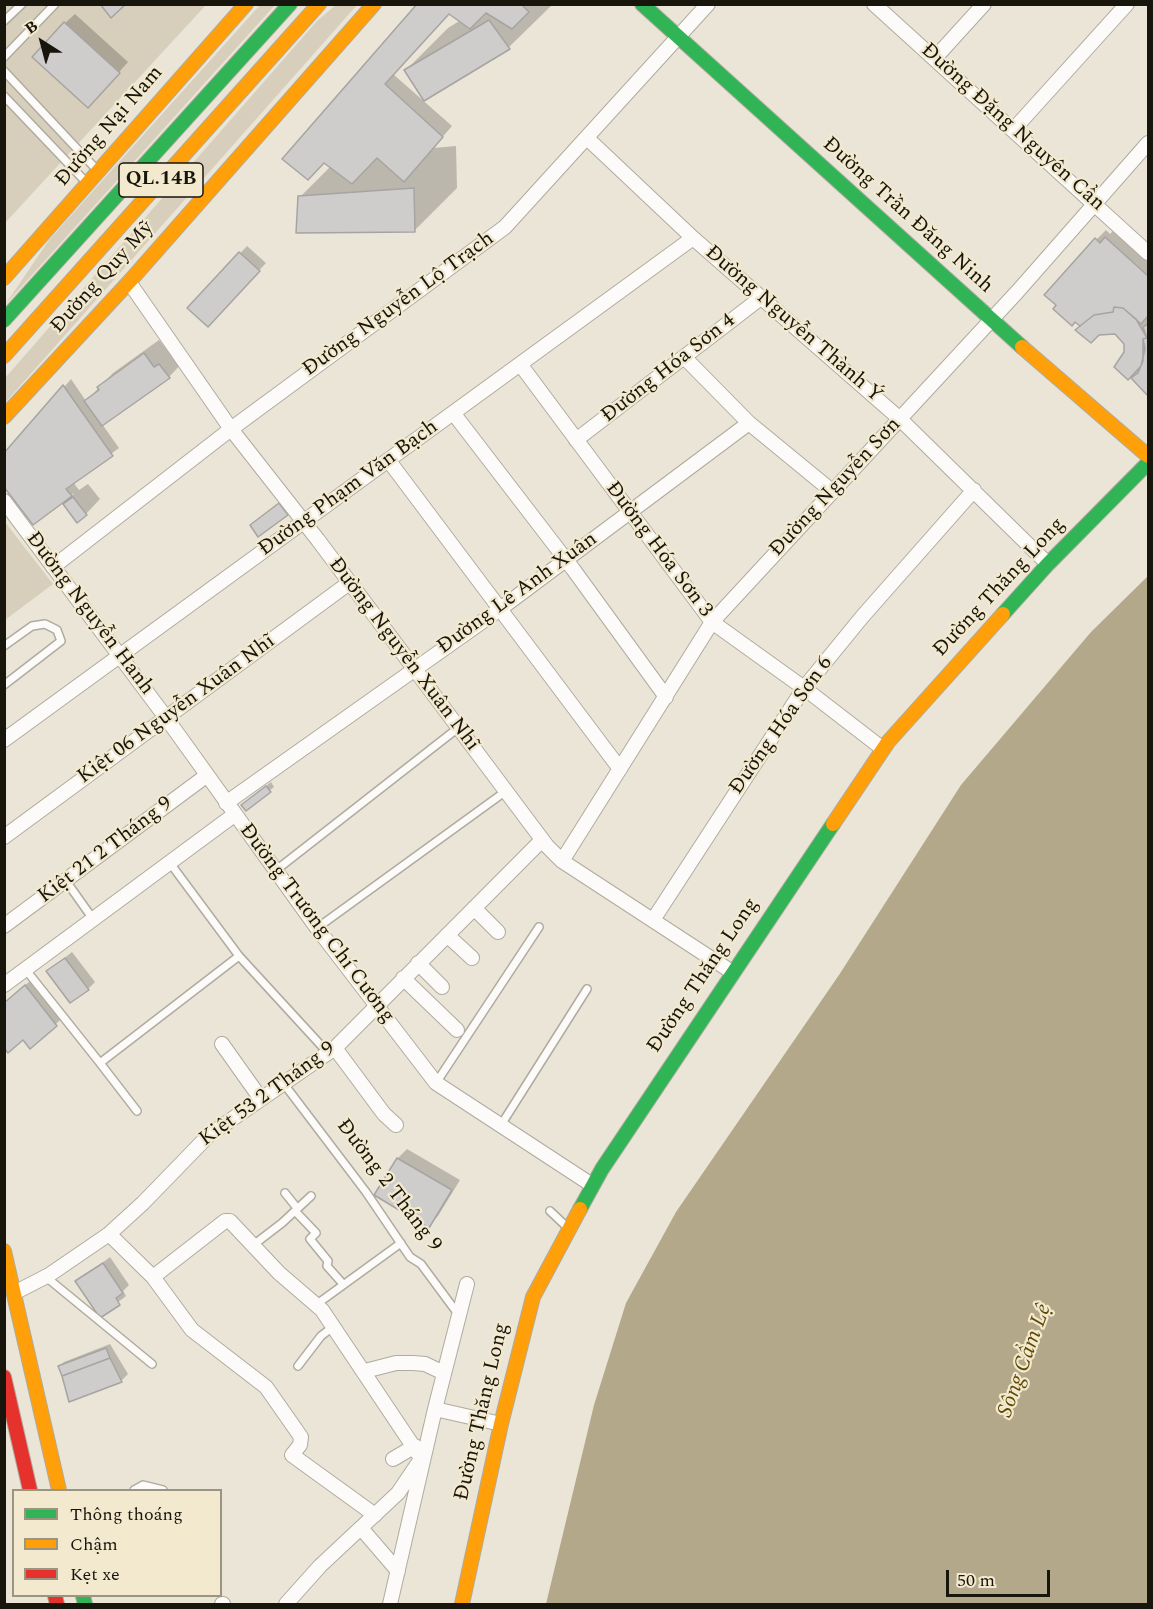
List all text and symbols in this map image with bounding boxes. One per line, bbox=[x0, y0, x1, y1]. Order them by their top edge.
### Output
north arrow bbox=[12, 12, 72, 72]
text: B bbox=[20, 14, 43, 40]
street label: Đường Đặng Nguyên Cẩn bbox=[915, 39, 1109, 217]
street label: Đường Nại Nam bbox=[51, 61, 169, 193]
street label: Đường Trần Đăng Ninh bbox=[816, 133, 998, 299]
road number: QL.14B bbox=[119, 163, 203, 197]
street label: Đường Quy Mỹ bbox=[46, 217, 160, 339]
street label: Đường Nguyễn Lộ Trạch bbox=[298, 227, 500, 383]
street label: Đường Nguyễn Thành Ý bbox=[699, 241, 887, 409]
street label: Đường Hóa Sơn 4 bbox=[597, 309, 741, 429]
street label: Đường Nguyễn Sơn bbox=[765, 413, 907, 563]
street label: Đường Phạm Văn Bạch bbox=[254, 415, 444, 563]
street label: Đường Hóa Sơn 3 bbox=[599, 477, 717, 623]
street label: Đường Thăng Long bbox=[929, 513, 1071, 663]
street label: Đường Nguyễn Hanh bbox=[19, 527, 159, 701]
street label: Đường Lê Anh Xuân bbox=[433, 527, 603, 661]
street label: Đường Nguyễn Xuân Nhĩ bbox=[322, 553, 484, 757]
street label: Kiệt 06 Nguyễn Xuân Nhĩ bbox=[73, 630, 281, 790]
street label: Đường Hóa Sơn 6 bbox=[725, 652, 839, 800]
street label: Kiệt 21 2 Tháng 9 bbox=[34, 792, 178, 910]
street label: Đường Trương Chí Cương bbox=[233, 819, 399, 1029]
street label: Đường Thăng Long bbox=[643, 894, 765, 1058]
street label: Kiệt 53 2 Tháng 9 bbox=[195, 1037, 341, 1153]
street label: Đường 2 Tháng 9 bbox=[330, 1115, 446, 1257]
water label: Sông Cẩm Lệ bbox=[993, 1301, 1059, 1421]
street label: Đường Thăng Long bbox=[450, 1321, 516, 1503]
legend bbox=[12, 1489, 222, 1597]
text: Thông thoáng bbox=[70, 1501, 183, 1528]
text: Chậm bbox=[70, 1531, 118, 1558]
scale bar bbox=[949, 1558, 1052, 1596]
text: Kẹt xe bbox=[70, 1561, 120, 1588]
text: 50 m bbox=[957, 1567, 995, 1594]

